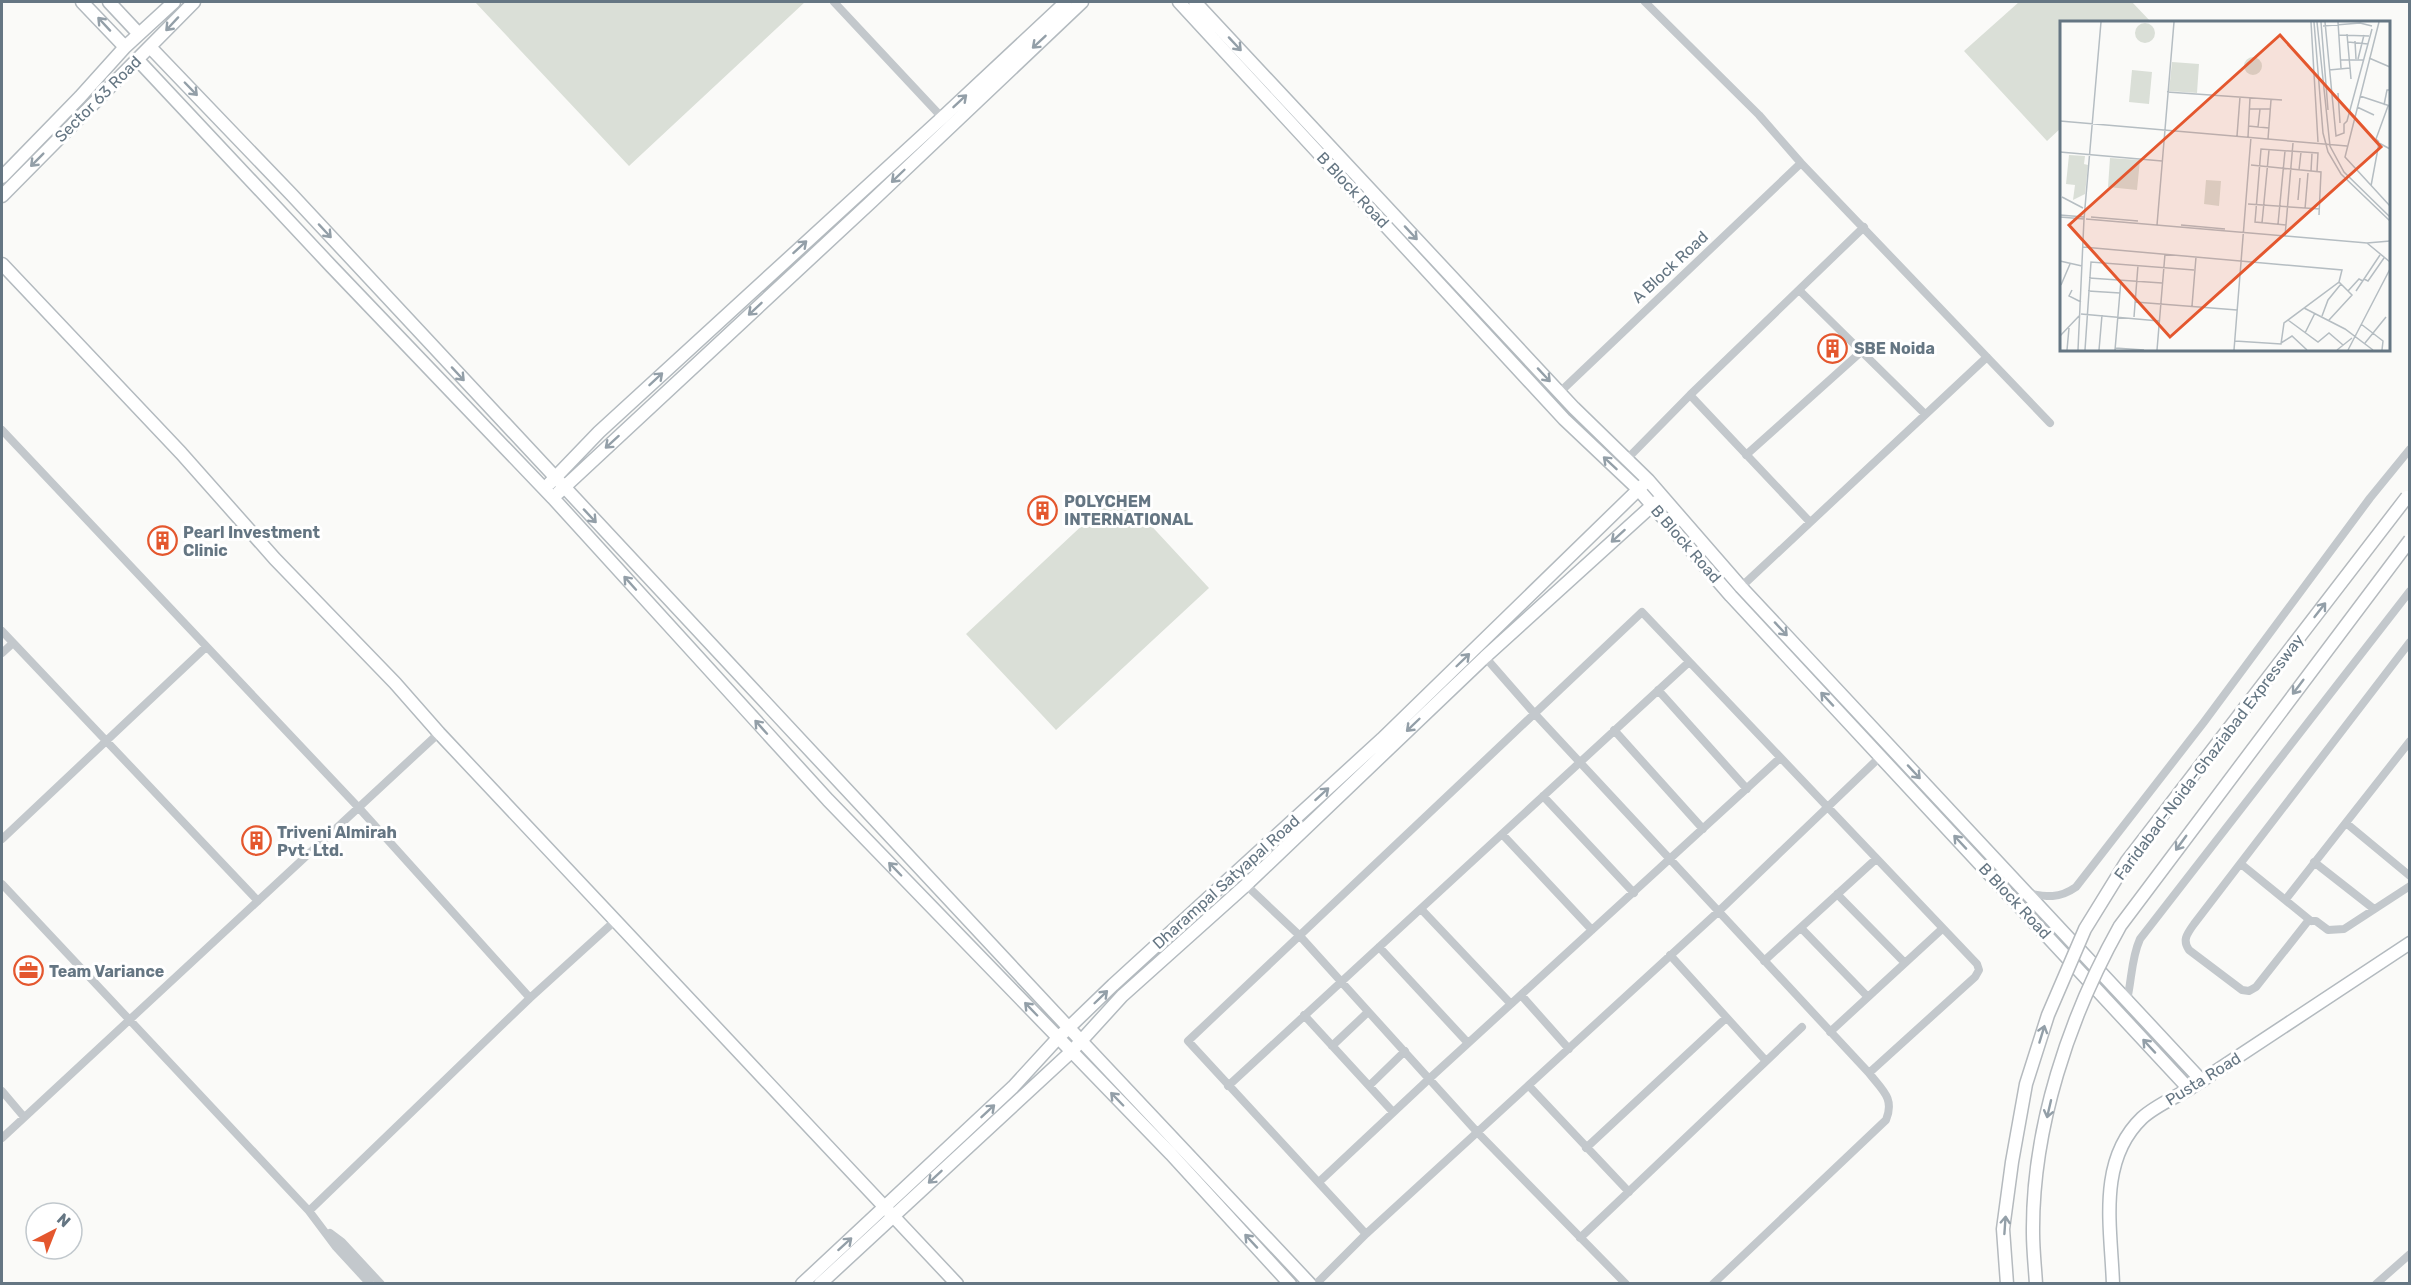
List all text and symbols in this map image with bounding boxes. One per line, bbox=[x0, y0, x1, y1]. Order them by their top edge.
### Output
one-way arrow bbox=[96, 17, 111, 32]
one-way arrow bbox=[165, 17, 179, 32]
inset map bbox=[2060, 21, 2390, 351]
one-way arrow bbox=[1032, 34, 1047, 48]
one-way arrow bbox=[1228, 37, 1242, 52]
street label: Sector 63 Road bbox=[51, 52, 145, 146]
one-way arrow bbox=[183, 82, 198, 97]
one-way arrow bbox=[952, 94, 967, 109]
street label: B Block Road bbox=[1313, 148, 1393, 232]
one-way arrow bbox=[29, 153, 44, 168]
one-way arrow bbox=[890, 169, 905, 183]
one-way arrow bbox=[318, 223, 332, 238]
one-way arrow bbox=[1404, 225, 1418, 240]
street label: A Block Road bbox=[1628, 227, 1712, 307]
one-way arrow bbox=[792, 240, 807, 254]
one-way arrow bbox=[748, 302, 763, 316]
building icon: SBE Noida bbox=[1817, 332, 1849, 364]
place label: SBE Noida bbox=[1854, 339, 1935, 358]
one-way arrow bbox=[451, 366, 465, 381]
one-way arrow bbox=[1537, 368, 1551, 383]
one-way arrow bbox=[649, 372, 664, 386]
one-way arrow bbox=[605, 435, 620, 449]
one-way arrow bbox=[1603, 456, 1618, 470]
place label: POLYCHEM INTERNATIONAL bbox=[1064, 492, 1193, 529]
building icon: POLYCHEM INTERNATIONAL bbox=[1027, 494, 1059, 526]
street label: B Block Road bbox=[1647, 501, 1725, 587]
one-way arrow bbox=[583, 509, 598, 524]
place label: Pearl Investment Clinic bbox=[183, 523, 320, 560]
building icon: Pearl Investment Clinic bbox=[146, 525, 178, 557]
one-way arrow bbox=[1611, 529, 1626, 543]
one-way arrow bbox=[623, 576, 637, 591]
one-way arrow bbox=[2313, 603, 2326, 619]
one-way arrow bbox=[1774, 622, 1788, 637]
street label: Faridabad-Noida-Ghaziabad Expressway bbox=[2110, 630, 2308, 884]
one-way arrow bbox=[1455, 653, 1470, 667]
one-way arrow bbox=[2292, 679, 2305, 695]
one-way arrow bbox=[1820, 691, 1834, 706]
one-way arrow bbox=[1406, 718, 1421, 732]
one-way arrow bbox=[755, 720, 769, 735]
one-way arrow bbox=[1907, 764, 1921, 779]
one-way arrow bbox=[1314, 787, 1329, 801]
street label: Dharampal Satyapal Road bbox=[1149, 811, 1303, 953]
place label: Triveni Almirah Pvt. Ltd. bbox=[277, 823, 397, 860]
building icon: Triveni Almirah Pvt. Ltd. bbox=[240, 825, 272, 857]
one-way arrow bbox=[1953, 834, 1967, 849]
one-way arrow bbox=[2175, 834, 2187, 850]
street label: B Block Road bbox=[1975, 859, 2055, 943]
one-way arrow bbox=[888, 862, 902, 877]
office icon: Team Variance bbox=[12, 955, 44, 987]
place label: Team Variance bbox=[49, 962, 164, 981]
one-way arrow bbox=[1093, 990, 1108, 1005]
one-way arrow bbox=[1023, 1002, 1038, 1017]
one-way arrow bbox=[2037, 1025, 2048, 1044]
one-way arrow bbox=[2143, 1039, 2157, 1054]
street label: Pusta Road bbox=[2162, 1048, 2244, 1110]
one-way arrow bbox=[1110, 1091, 1124, 1106]
one-way arrow bbox=[2043, 1099, 2055, 1118]
one-way arrow bbox=[980, 1103, 995, 1118]
one-way arrow bbox=[928, 1169, 943, 1183]
north arrow bbox=[24, 1201, 84, 1261]
text: N bbox=[53, 1209, 74, 1231]
one-way arrow bbox=[1999, 1216, 2010, 1236]
one-way arrow bbox=[1244, 1233, 1258, 1248]
one-way arrow bbox=[837, 1237, 852, 1251]

